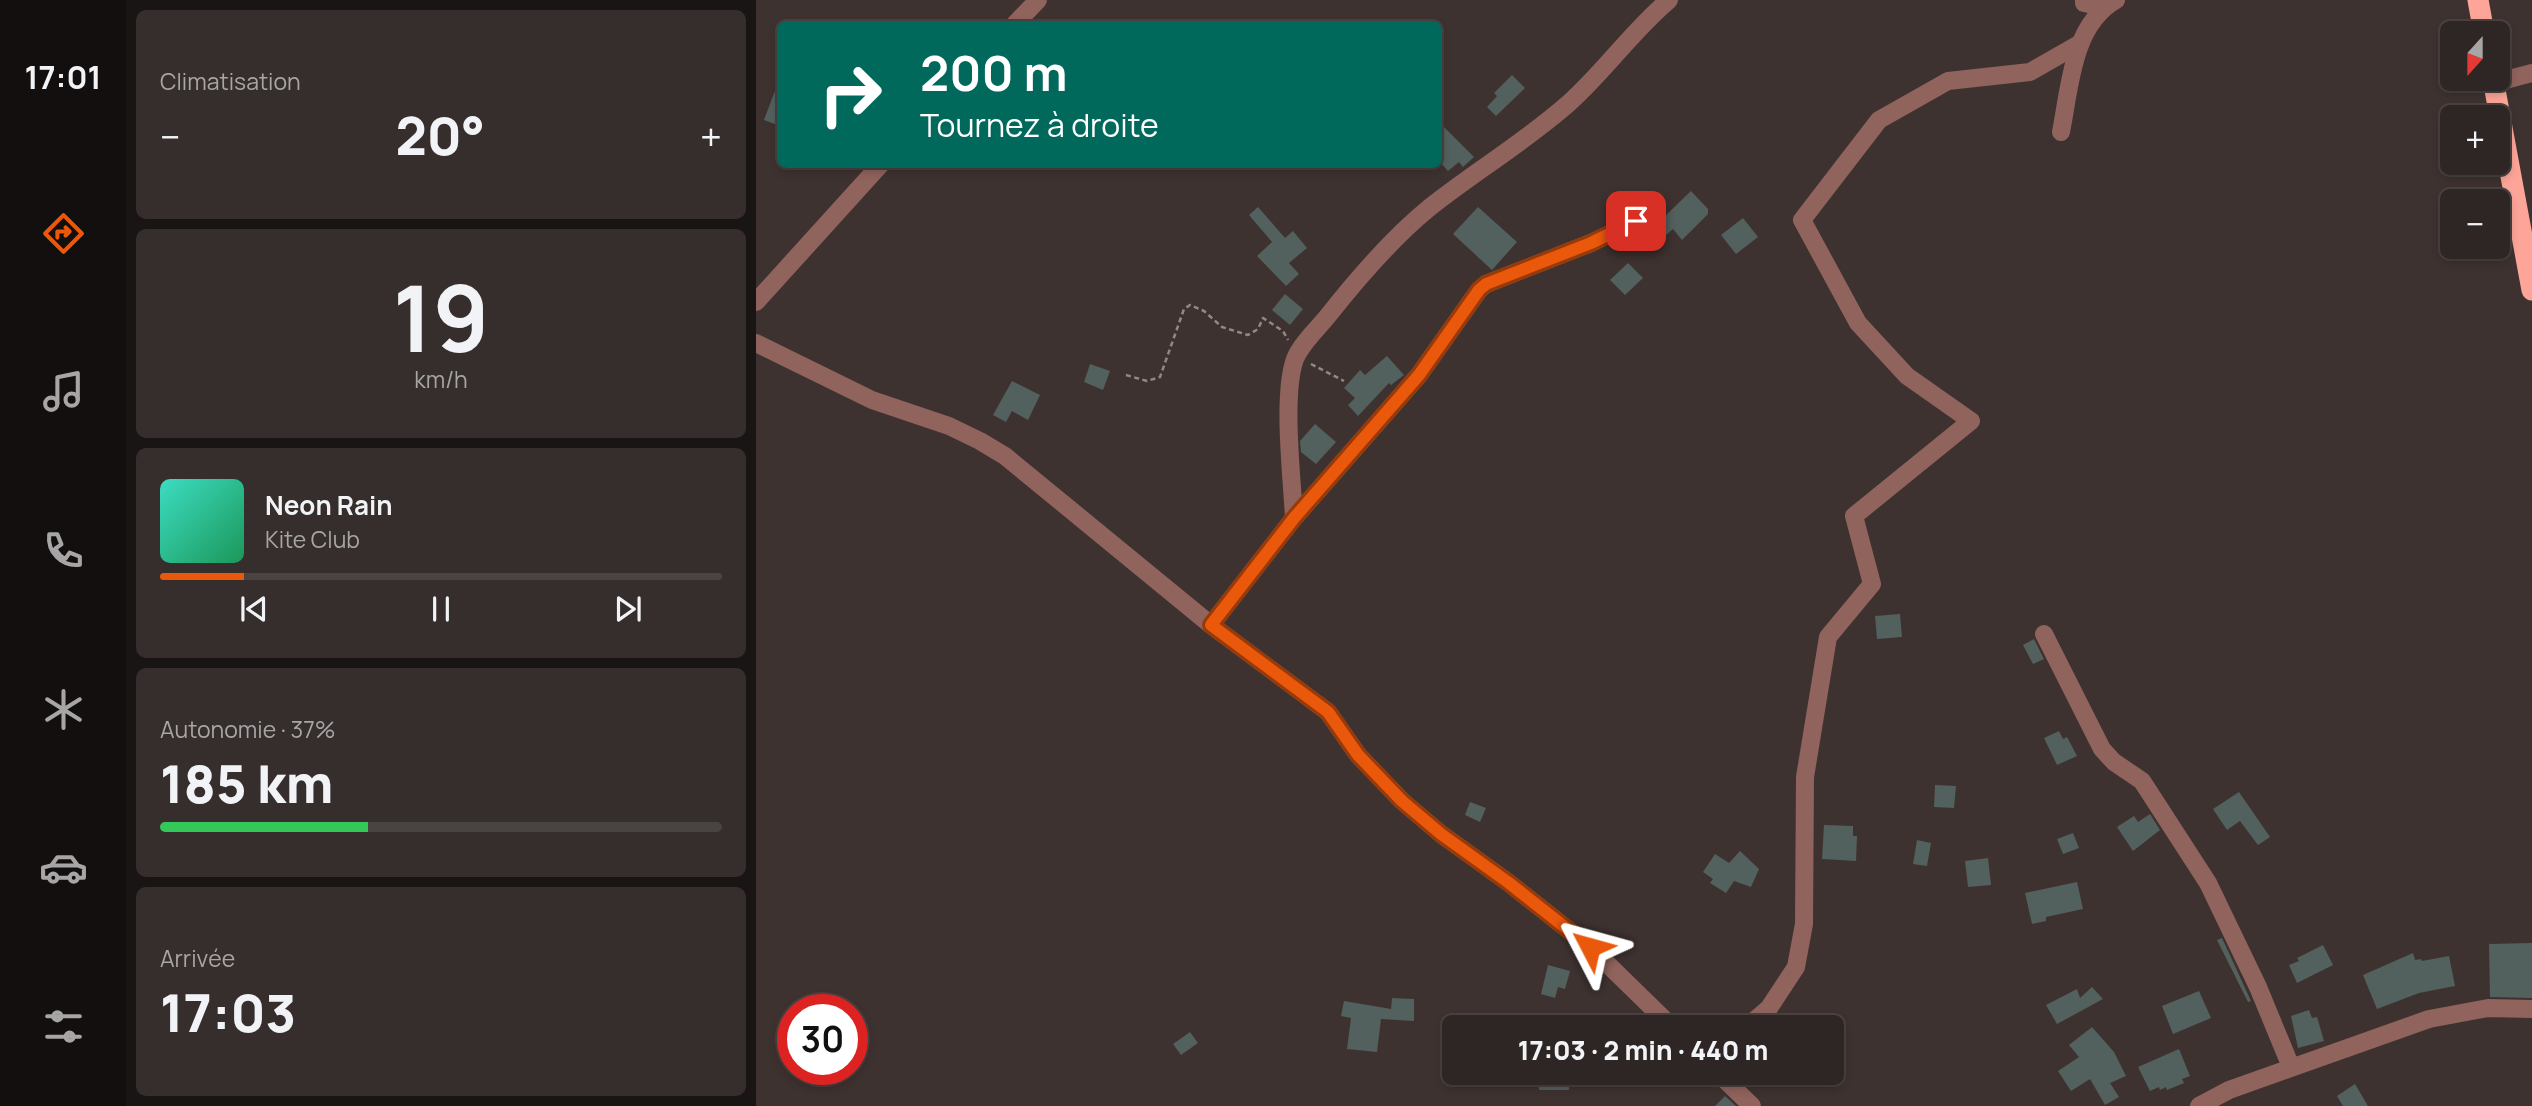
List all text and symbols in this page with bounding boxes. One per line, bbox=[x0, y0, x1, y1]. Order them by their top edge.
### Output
north arrow bbox=[2440, 21, 2510, 91]
map controls bbox=[2440, 21, 2510, 259]
text: 200 m bbox=[920, 39, 1068, 106]
icon: right bbox=[805, 49, 896, 140]
text: 17:01 bbox=[24, 55, 102, 99]
text: Climatisation bbox=[160, 65, 301, 97]
text: 20° bbox=[395, 100, 485, 171]
text: Tournez à droite bbox=[920, 103, 1159, 147]
button: + bbox=[2440, 105, 2510, 175]
text: − bbox=[160, 110, 181, 162]
text: + bbox=[700, 110, 722, 162]
button: − bbox=[2440, 189, 2510, 259]
pin bbox=[1606, 191, 1666, 251]
icon: arrive bbox=[1617, 202, 1655, 240]
icon: directions bbox=[39, 209, 88, 258]
text: 19 bbox=[393, 255, 489, 379]
text: km/h bbox=[414, 363, 468, 395]
icon: music bbox=[39, 367, 88, 416]
text: Neon Rain bbox=[265, 487, 393, 523]
text: Kite Club bbox=[265, 523, 360, 555]
icon: phone bbox=[39, 526, 88, 575]
icon: previous bbox=[235, 590, 273, 628]
icon: pause bbox=[422, 590, 460, 628]
icon: next bbox=[609, 590, 647, 628]
icon: climate bbox=[39, 685, 88, 734]
text: Autonomie · 37% bbox=[160, 713, 336, 745]
text: 185 km bbox=[160, 748, 333, 819]
icon: car bbox=[39, 843, 88, 892]
position arrow bbox=[1553, 910, 1627, 984]
text: Arrivée bbox=[160, 942, 235, 974]
text: 17:03 bbox=[160, 977, 296, 1048]
speed limit sign: 30 bbox=[777, 994, 868, 1085]
icon: filters bbox=[39, 1002, 88, 1051]
text: 17:03 · 2 min · 440 m bbox=[1518, 1032, 1768, 1068]

